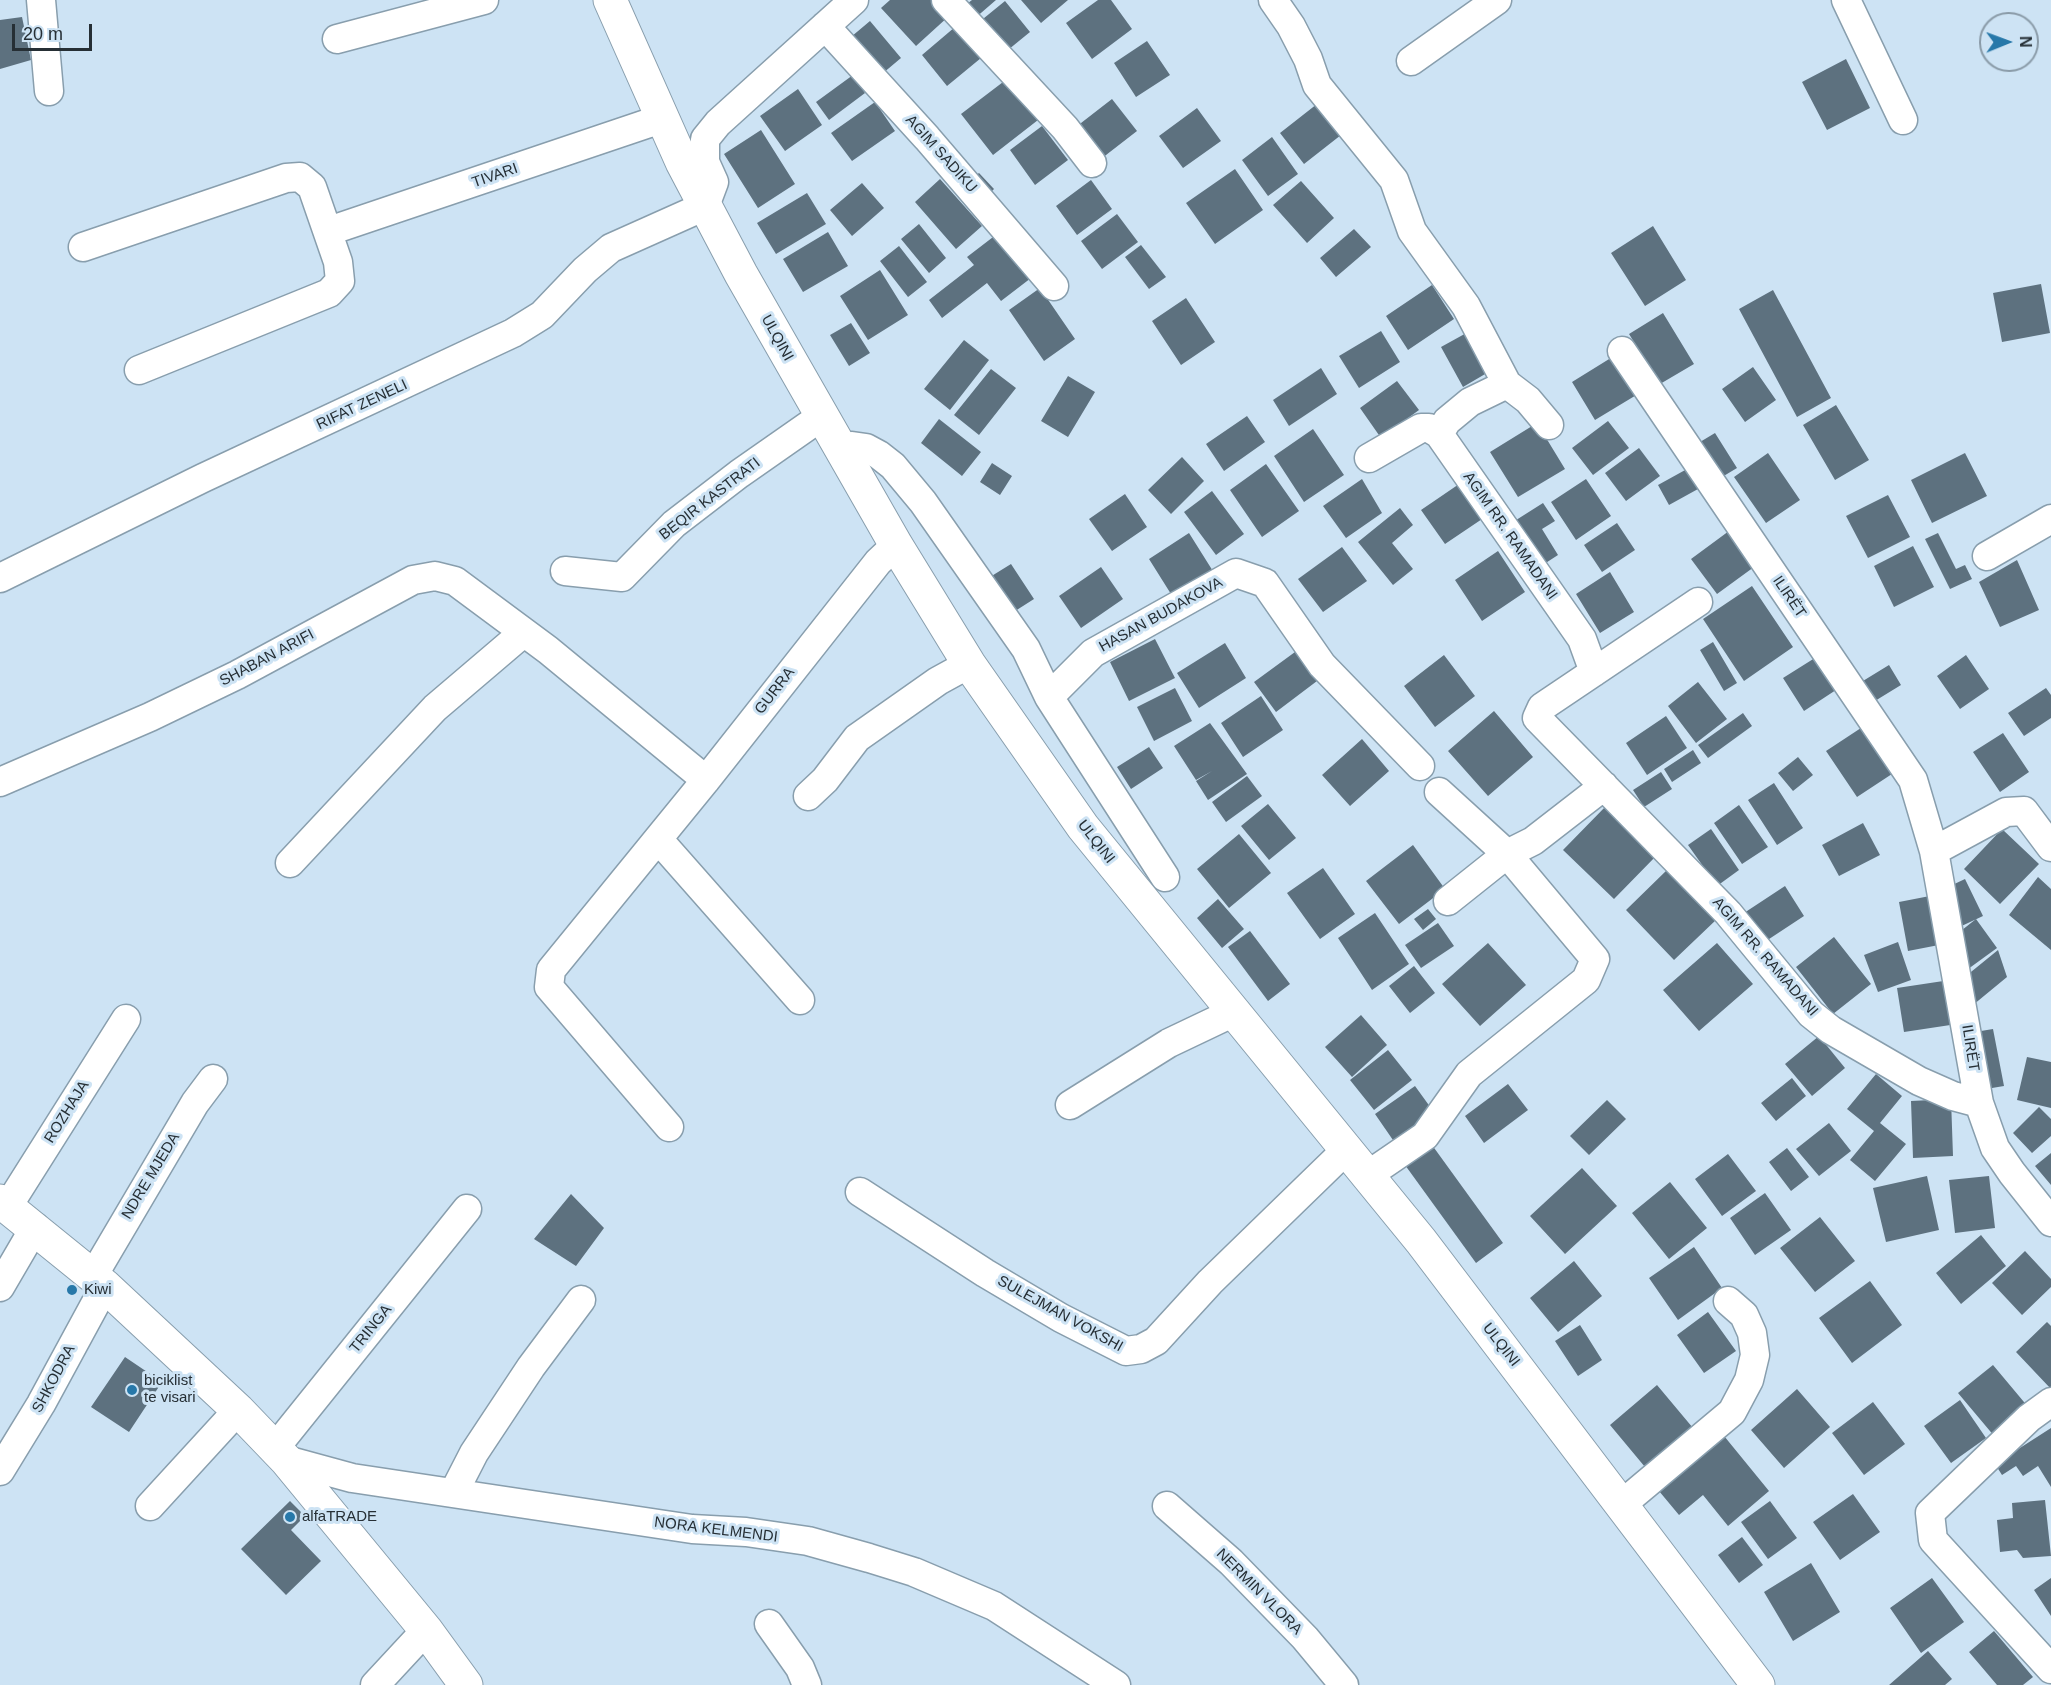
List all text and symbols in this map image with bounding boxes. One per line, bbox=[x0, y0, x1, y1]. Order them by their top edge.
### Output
scale bar bbox=[15, 12, 94, 50]
north arrow bbox=[1979, 12, 2039, 72]
text: 20 m bbox=[23, 24, 63, 44]
text: N bbox=[2017, 36, 2034, 48]
street label: AGIM SADIKU bbox=[901, 111, 981, 197]
street label: TIVARI bbox=[470, 160, 520, 192]
street label: ULQINI bbox=[757, 312, 797, 364]
street label: RIFAT ZENELI bbox=[314, 376, 410, 434]
street label: BEQIR KASTRATI bbox=[656, 454, 764, 544]
street label: AGIM RR. RAMADANI bbox=[1459, 469, 1561, 603]
street label: ILIRËT bbox=[1768, 573, 1810, 621]
street label: HASAN BUDAKOVA bbox=[1096, 574, 1226, 656]
street label: SHABAN ARIFI bbox=[217, 626, 317, 690]
street label: GURRA bbox=[751, 664, 799, 718]
street label: ULQINI bbox=[1074, 817, 1118, 867]
street label: AGIM RR. RAMADANI bbox=[1708, 894, 1822, 1020]
street label: ILIRËT bbox=[1957, 1024, 1983, 1072]
street label: ROZHAJA bbox=[41, 1078, 93, 1146]
street label: NDRE MJEDA bbox=[118, 1130, 184, 1222]
street label: SULEJMAN VOKSHI bbox=[994, 1272, 1126, 1356]
place label: Kiwi bbox=[84, 1281, 112, 1299]
marker: Kiwi bbox=[65, 1283, 79, 1297]
street label: TRINGA bbox=[346, 1301, 396, 1357]
street label: ULQINI bbox=[1479, 1320, 1523, 1370]
street label: SHKODRA bbox=[29, 1342, 79, 1416]
place label: biciklist te visari bbox=[144, 1372, 196, 1407]
marker: biciklist te visari bbox=[125, 1383, 139, 1397]
place label: alfaTRADE bbox=[302, 1508, 377, 1526]
marker: alfaTRADE bbox=[283, 1510, 297, 1524]
street label: NORA KELMENDI bbox=[653, 1513, 779, 1547]
street label: NERMIN VLORA bbox=[1212, 1545, 1306, 1639]

